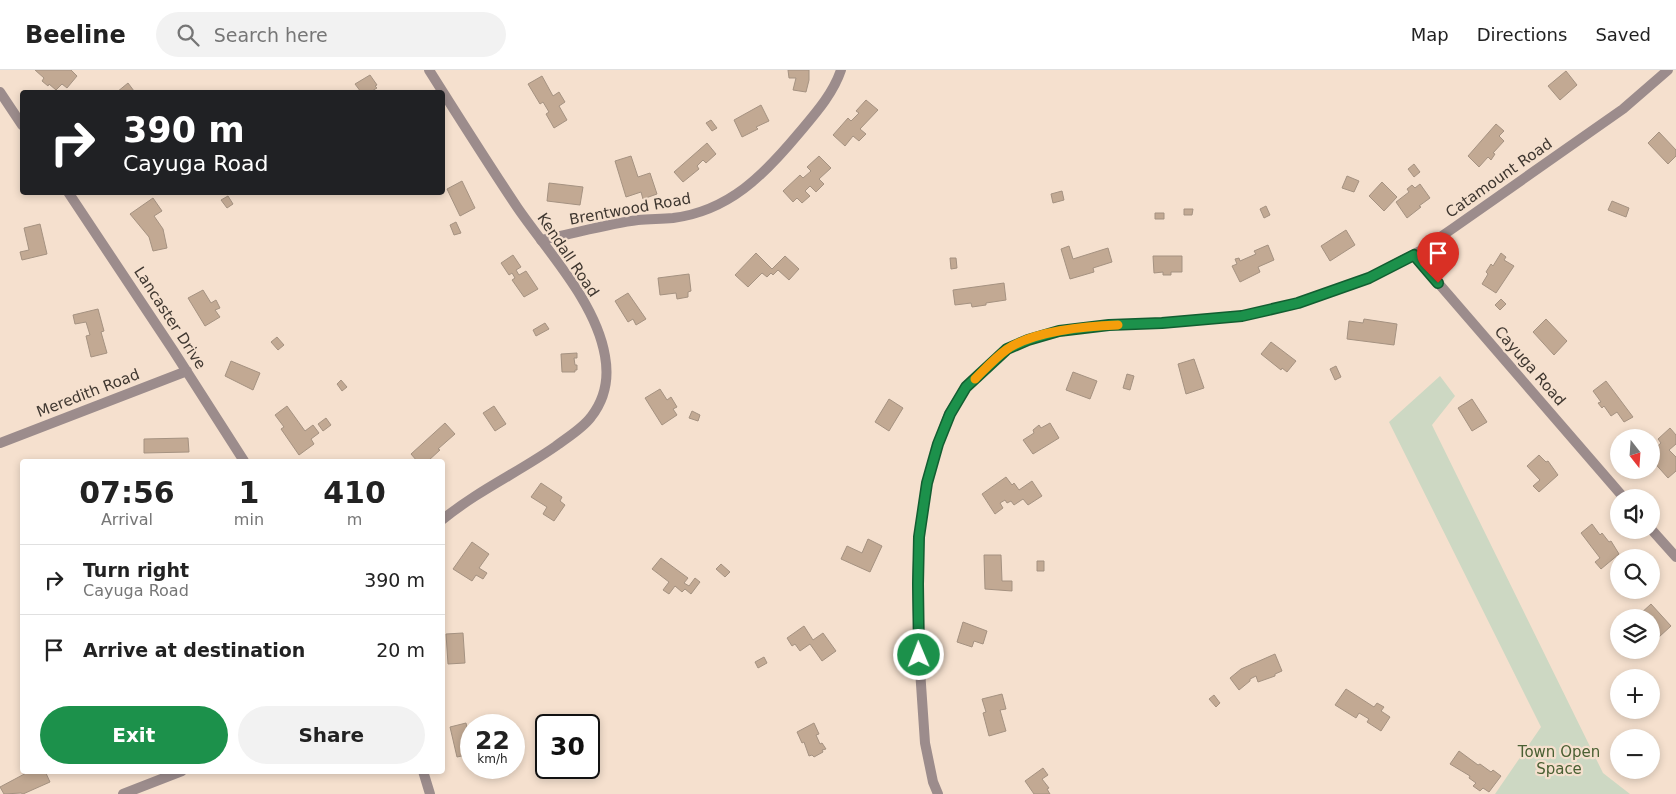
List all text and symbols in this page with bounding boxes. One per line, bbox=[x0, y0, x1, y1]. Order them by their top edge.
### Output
search box bbox=[156, 12, 506, 57]
text: Beeline bbox=[25, 21, 126, 49]
icon: search bbox=[174, 21, 202, 49]
text: Search here bbox=[214, 24, 328, 46]
text: Map bbox=[1411, 24, 1449, 45]
text: Directions bbox=[1477, 24, 1567, 45]
text: Saved bbox=[1595, 24, 1651, 45]
icon: right bbox=[40, 110, 105, 175]
text: 390 m bbox=[123, 110, 245, 150]
street label: Catamount Road bbox=[1442, 135, 1556, 221]
text: Cayuga Road bbox=[123, 151, 268, 176]
street label: Brentwood Road bbox=[568, 189, 692, 229]
street label: Kendall Road bbox=[533, 210, 603, 300]
pin bbox=[1417, 232, 1459, 283]
icon: arrive bbox=[1424, 239, 1452, 267]
street label: Lancaster Drive bbox=[130, 263, 210, 373]
street label: Cayuga Road bbox=[1491, 323, 1569, 409]
street label: Meredith Road bbox=[34, 365, 142, 421]
north arrow bbox=[1610, 429, 1660, 479]
map controls bbox=[1610, 429, 1660, 779]
text: 07:56 bbox=[79, 475, 175, 510]
text: 1 bbox=[238, 475, 259, 510]
text: 410 bbox=[323, 475, 386, 510]
button: sound bbox=[1610, 489, 1660, 539]
text: Arrival bbox=[101, 510, 153, 529]
text: min bbox=[234, 510, 264, 529]
text: m bbox=[347, 510, 362, 529]
button: search bbox=[1610, 549, 1660, 599]
text: Turn right bbox=[83, 559, 189, 581]
icon: right bbox=[40, 566, 68, 594]
text: 390 m bbox=[364, 569, 425, 591]
text: Cayuga Road bbox=[83, 581, 189, 600]
button: layers bbox=[1610, 609, 1660, 659]
position arrow bbox=[892, 628, 944, 680]
icon: arrive bbox=[40, 636, 68, 664]
text: Arrive at destination bbox=[83, 639, 305, 661]
text: 20 m bbox=[376, 639, 425, 661]
button: + bbox=[1610, 669, 1660, 719]
button: Exit bbox=[40, 706, 228, 764]
button: Share bbox=[238, 706, 425, 764]
speed limit sign: 30 bbox=[535, 714, 600, 779]
text: 22 bbox=[475, 726, 510, 755]
button: − bbox=[1610, 729, 1660, 779]
park label: Town Open Space bbox=[1517, 743, 1600, 778]
text: km/h bbox=[477, 752, 508, 766]

